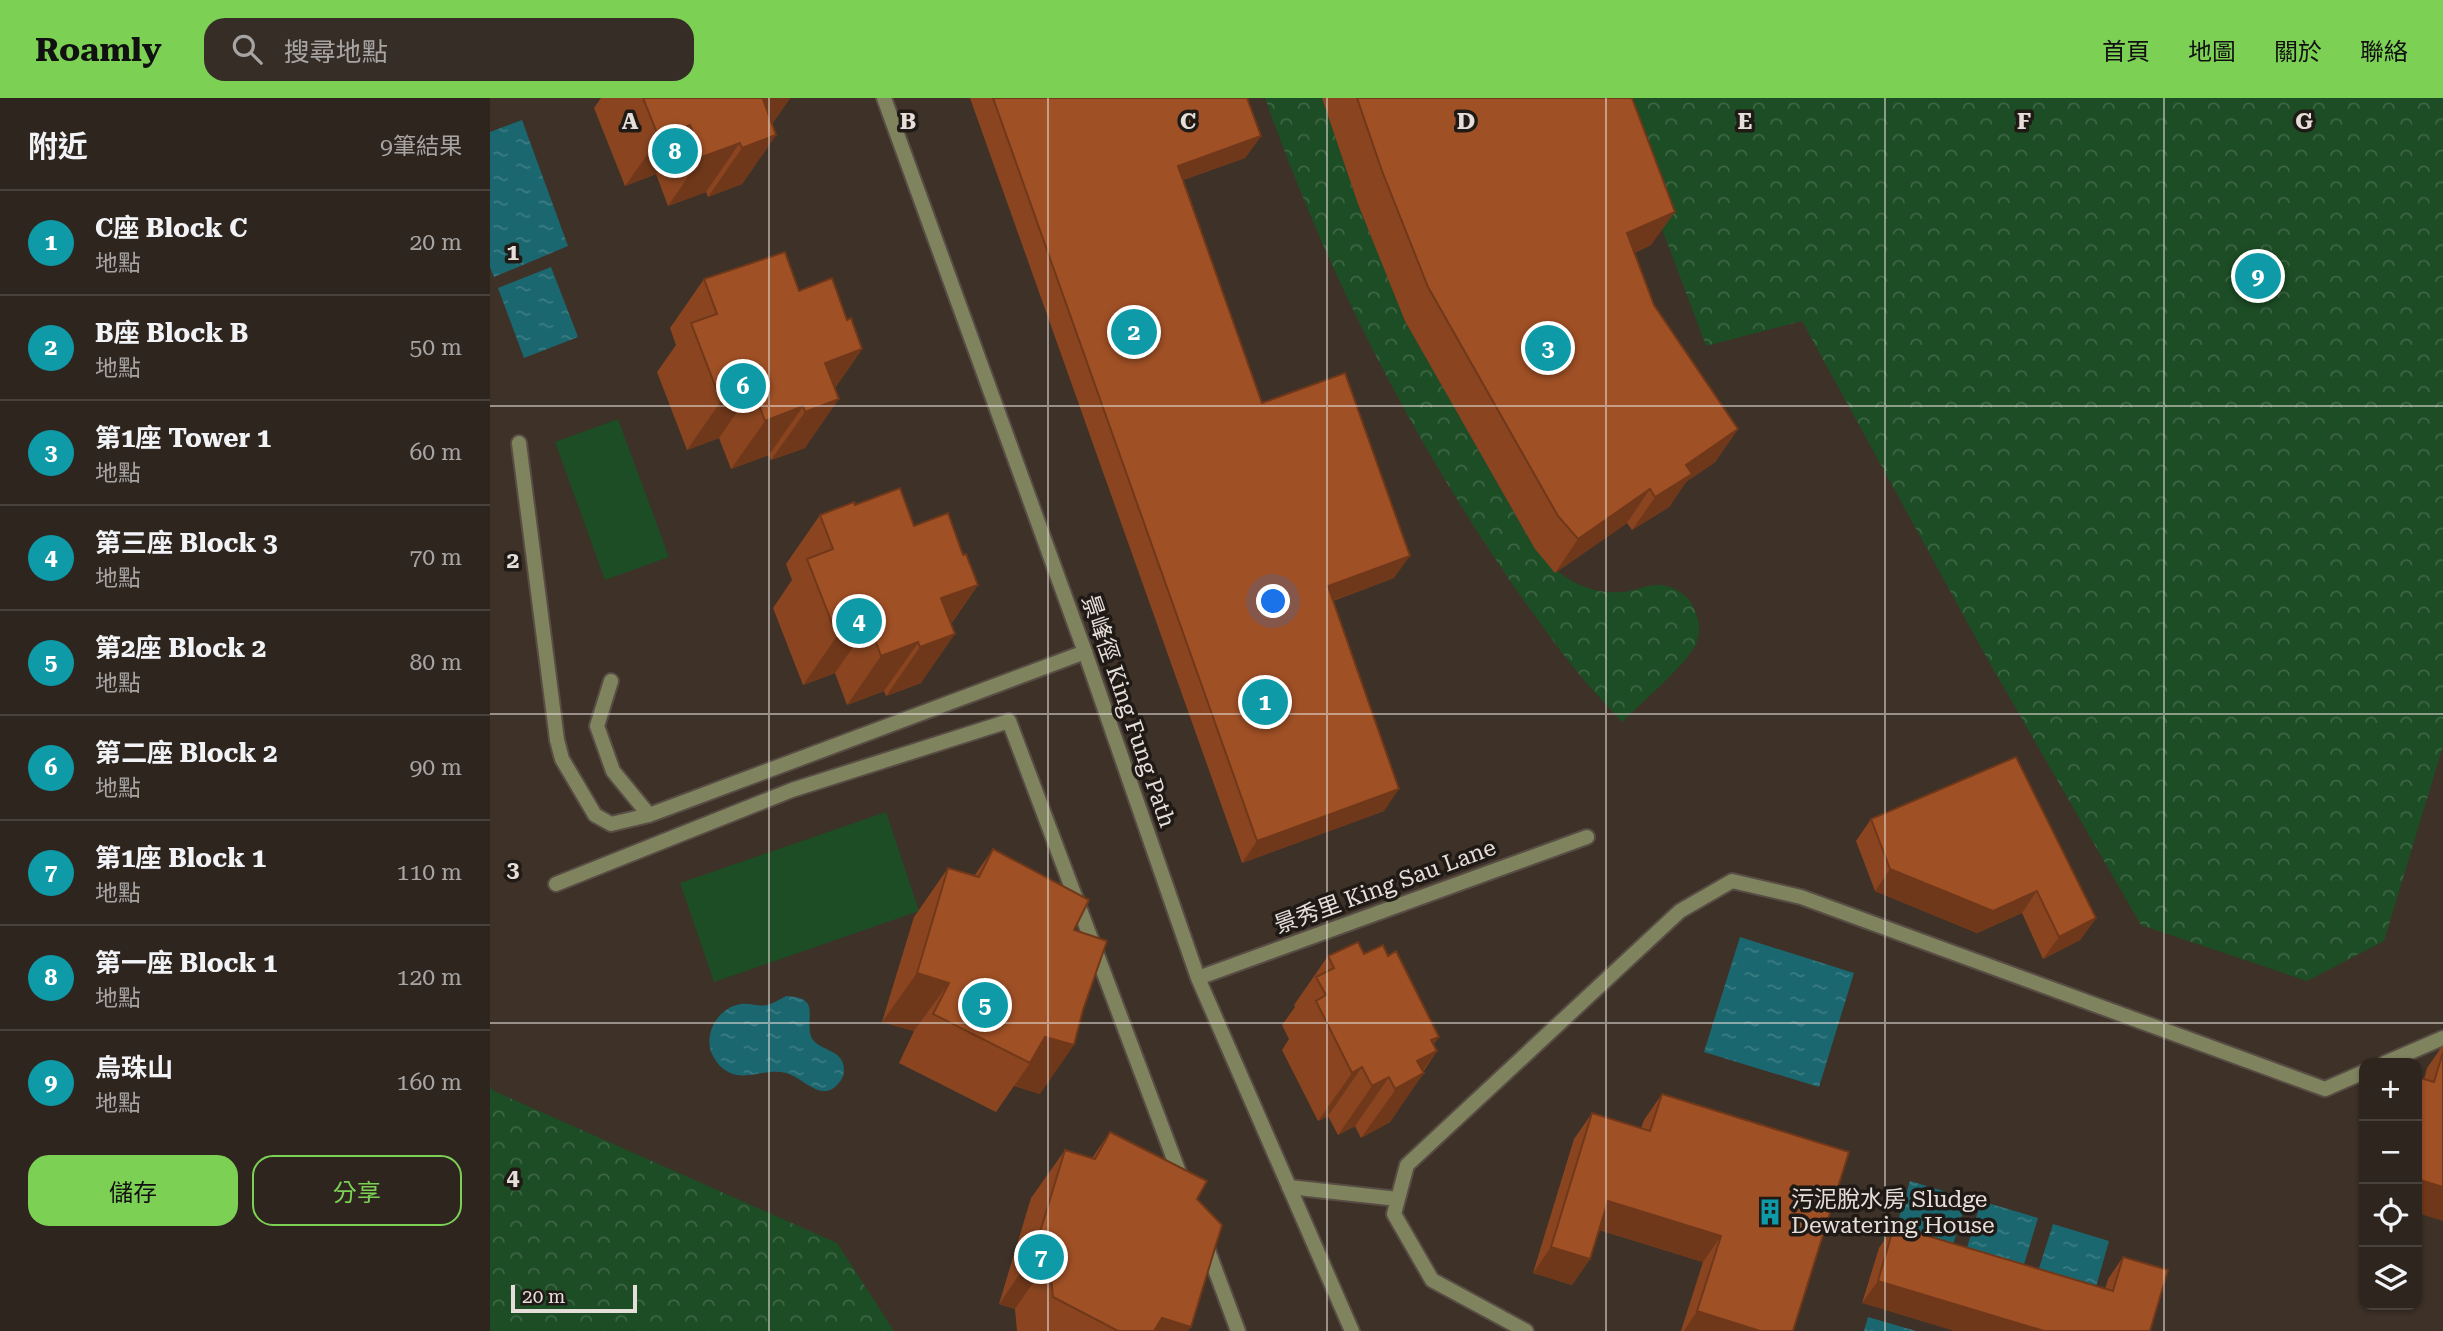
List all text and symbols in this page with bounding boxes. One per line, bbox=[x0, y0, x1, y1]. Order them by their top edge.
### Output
search box bbox=[204, 18, 694, 81]
text: Roamly bbox=[35, 30, 162, 69]
icon: search bbox=[228, 30, 266, 68]
text: 搜尋地點 bbox=[284, 37, 388, 67]
text: 首頁 bbox=[2102, 38, 2150, 66]
text: 地圖 bbox=[2188, 38, 2236, 66]
text: 關於 bbox=[2274, 38, 2322, 66]
text: 聯絡 bbox=[2360, 38, 2408, 66]
text: A bbox=[622, 108, 639, 135]
text: B bbox=[900, 108, 916, 135]
text: C bbox=[1180, 108, 1196, 135]
text: D bbox=[1457, 108, 1475, 135]
text: E bbox=[1738, 108, 1752, 135]
text: F bbox=[2017, 108, 2031, 135]
text: G bbox=[2295, 108, 2313, 135]
pin: 8 bbox=[652, 125, 698, 177]
text: 附近 bbox=[28, 129, 88, 164]
text: 9筆結果 bbox=[380, 133, 462, 160]
text: C座 Block C bbox=[95, 213, 248, 243]
text: 1 bbox=[45, 229, 57, 256]
text: 20 m bbox=[409, 229, 462, 256]
text: 1 bbox=[507, 239, 520, 266]
text: 地點 bbox=[95, 250, 141, 277]
pin: 9 bbox=[2235, 250, 2281, 302]
pin: 2 bbox=[1111, 306, 1157, 358]
text: B座 Block B bbox=[95, 318, 248, 348]
pin: 3 bbox=[1525, 322, 1571, 374]
text: 2 bbox=[45, 334, 57, 361]
text: 50 m bbox=[409, 334, 462, 361]
text: 地點 bbox=[95, 355, 141, 382]
pin: 6 bbox=[720, 360, 766, 412]
text: 第1座 Tower 1 bbox=[95, 423, 271, 453]
text: 3 bbox=[45, 439, 57, 466]
text: 60 m bbox=[409, 439, 462, 466]
text: 地點 bbox=[95, 460, 141, 487]
text: 第三座 Block 3 bbox=[95, 528, 278, 558]
text: 4 bbox=[45, 544, 57, 571]
text: 70 m bbox=[409, 544, 462, 571]
text: 2 bbox=[507, 547, 519, 574]
text: 地點 bbox=[95, 565, 141, 592]
your location bbox=[1256, 584, 1290, 618]
street label: 景峰徑 King Fung Path bbox=[1076, 591, 1181, 831]
pin: 4 bbox=[836, 595, 882, 647]
text: 第2座 Block 2 bbox=[95, 633, 266, 663]
text: 5 bbox=[45, 649, 57, 676]
text: 80 m bbox=[409, 649, 462, 676]
text: 地點 bbox=[95, 670, 141, 697]
pin: 1 bbox=[1242, 676, 1288, 728]
text: 第二座 Block 2 bbox=[95, 738, 278, 768]
text: 6 bbox=[45, 754, 57, 781]
text: 90 m bbox=[409, 754, 462, 781]
text: 地點 bbox=[95, 775, 141, 802]
street label: 景秀里 King Sau Lane bbox=[1271, 834, 1500, 939]
text: 第1座 Block 1 bbox=[95, 843, 266, 873]
text: 3 bbox=[507, 856, 520, 883]
text: 7 bbox=[45, 859, 57, 886]
text: 110 m bbox=[397, 859, 462, 886]
text: 地點 bbox=[95, 880, 141, 907]
text: 第一座 Block 1 bbox=[95, 948, 278, 978]
text: 8 bbox=[45, 964, 57, 991]
text: 120 m bbox=[397, 964, 462, 991]
pin: 5 bbox=[962, 979, 1008, 1031]
text: 地點 bbox=[95, 985, 141, 1012]
text: 烏珠山 bbox=[95, 1053, 173, 1083]
map controls bbox=[2359, 1058, 2422, 1310]
button: + bbox=[2359, 1058, 2422, 1121]
text: 9 bbox=[45, 1069, 57, 1096]
text: 160 m bbox=[397, 1069, 462, 1096]
text: 地點 bbox=[95, 1090, 141, 1117]
button: − bbox=[2359, 1121, 2422, 1184]
button: 儲存 bbox=[28, 1155, 238, 1226]
button: 分享 bbox=[252, 1155, 462, 1226]
text: 4 bbox=[507, 1164, 520, 1191]
button: locate bbox=[2359, 1184, 2422, 1247]
place label: 污泥脫水房 Sludge Dewatering House bbox=[1791, 1186, 1995, 1239]
building icon: 污泥脫水房 Sludge Dewatering House bbox=[1755, 1197, 1785, 1227]
pin: 7 bbox=[1018, 1231, 1064, 1283]
button: layers bbox=[2359, 1247, 2422, 1310]
scale bar bbox=[511, 1282, 637, 1314]
text: 20 m bbox=[522, 1285, 565, 1308]

